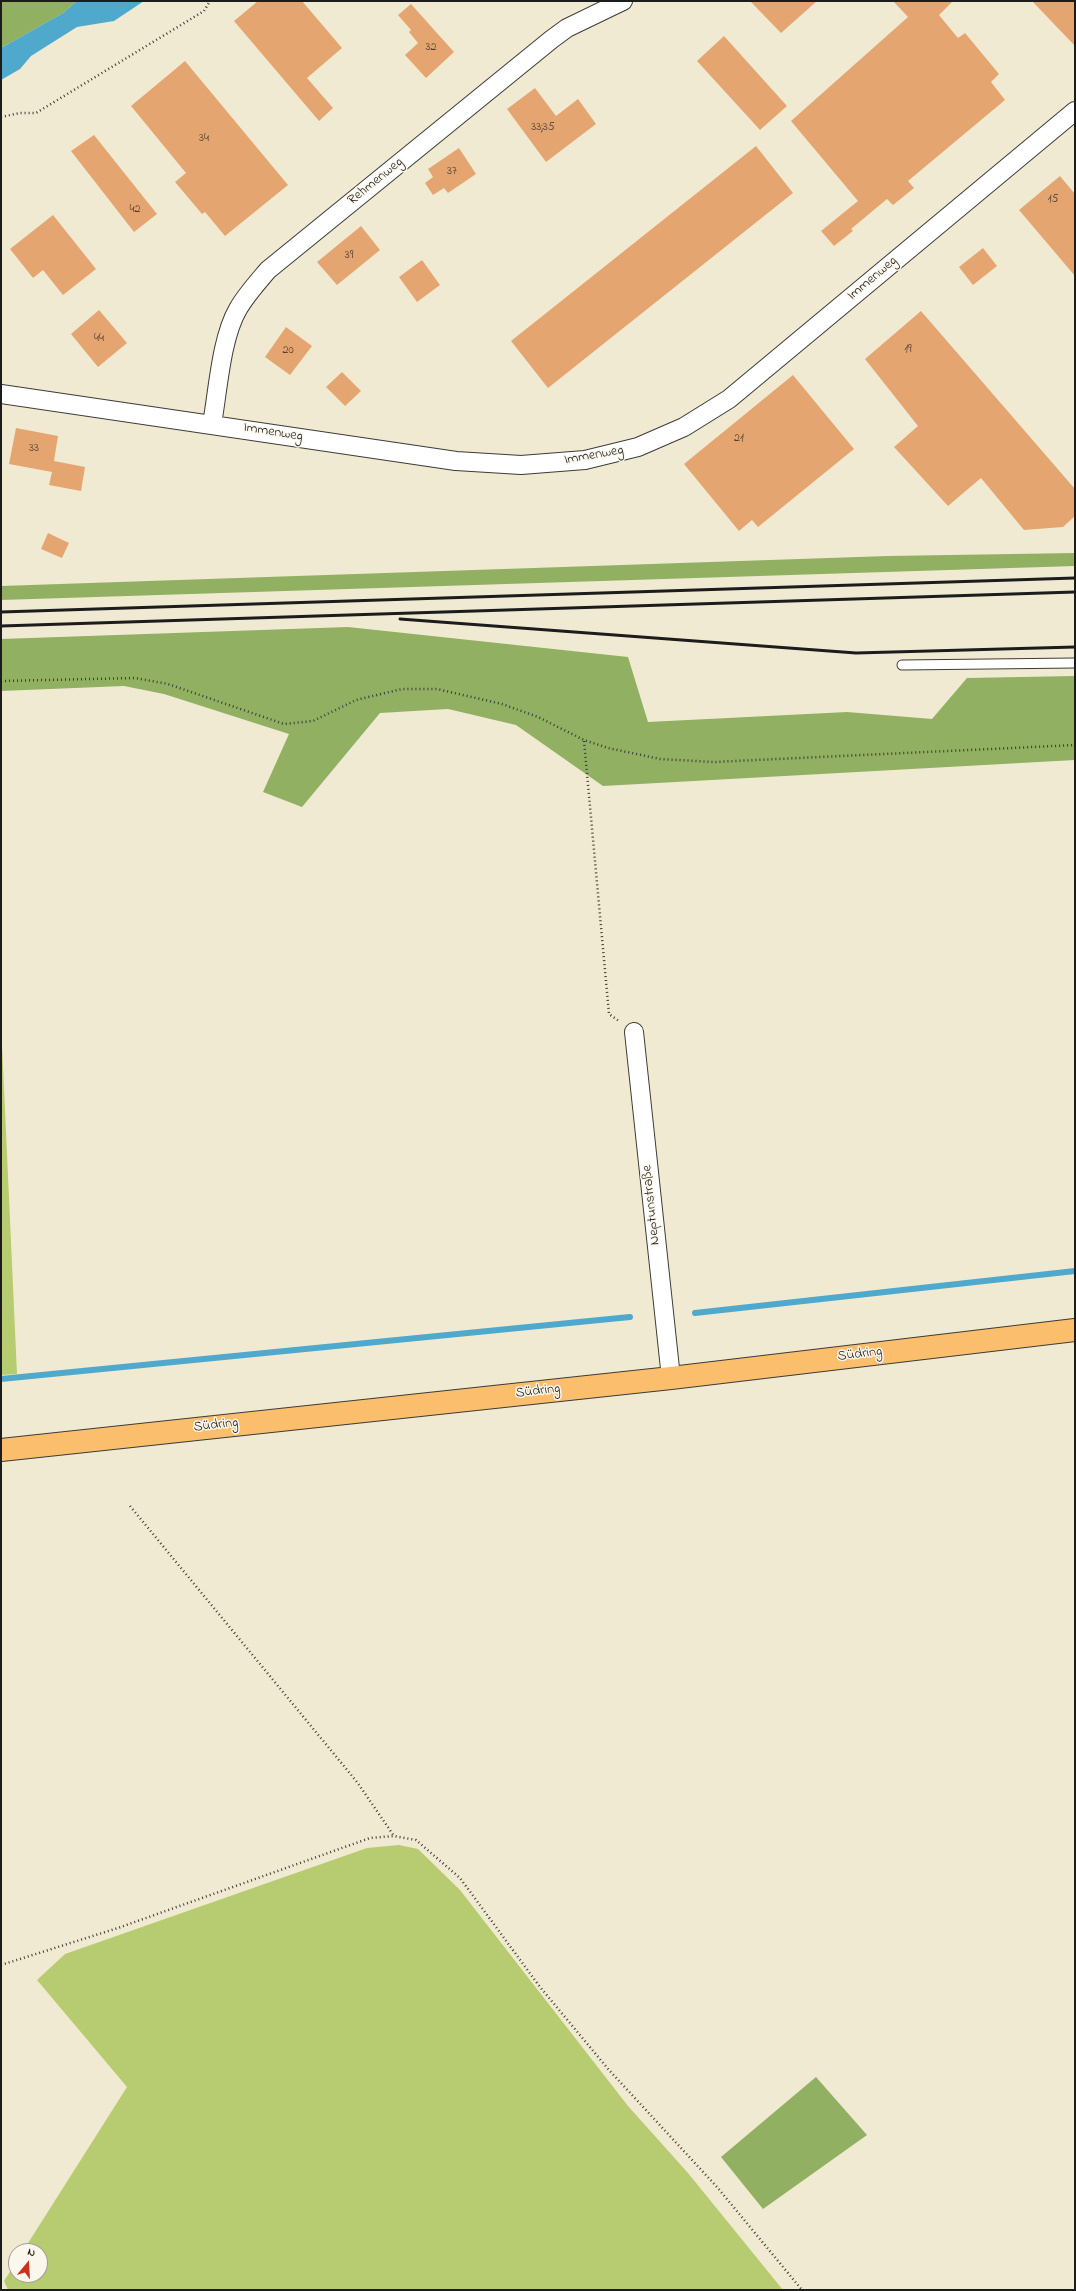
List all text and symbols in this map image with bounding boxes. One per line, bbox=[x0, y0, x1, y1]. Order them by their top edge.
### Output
house number: 32 bbox=[426, 41, 436, 55]
house number: 33;35 bbox=[531, 121, 555, 135]
house number: 34 bbox=[199, 132, 209, 146]
street label: Rehmenweg bbox=[345, 155, 407, 209]
house number: 37 bbox=[447, 165, 457, 179]
house number: 15 bbox=[1048, 193, 1058, 207]
house number: 42 bbox=[130, 203, 140, 217]
house number: 39 bbox=[345, 249, 353, 263]
street label: Immenweg bbox=[845, 253, 901, 305]
house number: 44 bbox=[94, 332, 104, 346]
house number: 19 bbox=[904, 343, 912, 357]
house number: 20 bbox=[282, 344, 294, 358]
street label: Immenweg bbox=[242, 420, 304, 446]
house number: 21 bbox=[734, 432, 744, 446]
house number: 33 bbox=[29, 442, 39, 456]
street label: Immenweg bbox=[563, 443, 625, 469]
street label: Neptunstraße bbox=[639, 1164, 665, 1246]
street label: Südring bbox=[837, 1344, 883, 1366]
street label: Südring bbox=[515, 1381, 561, 1403]
street label: Südring bbox=[193, 1415, 239, 1437]
north arrow bbox=[8, 2243, 48, 2283]
text: N bbox=[25, 2244, 37, 2261]

